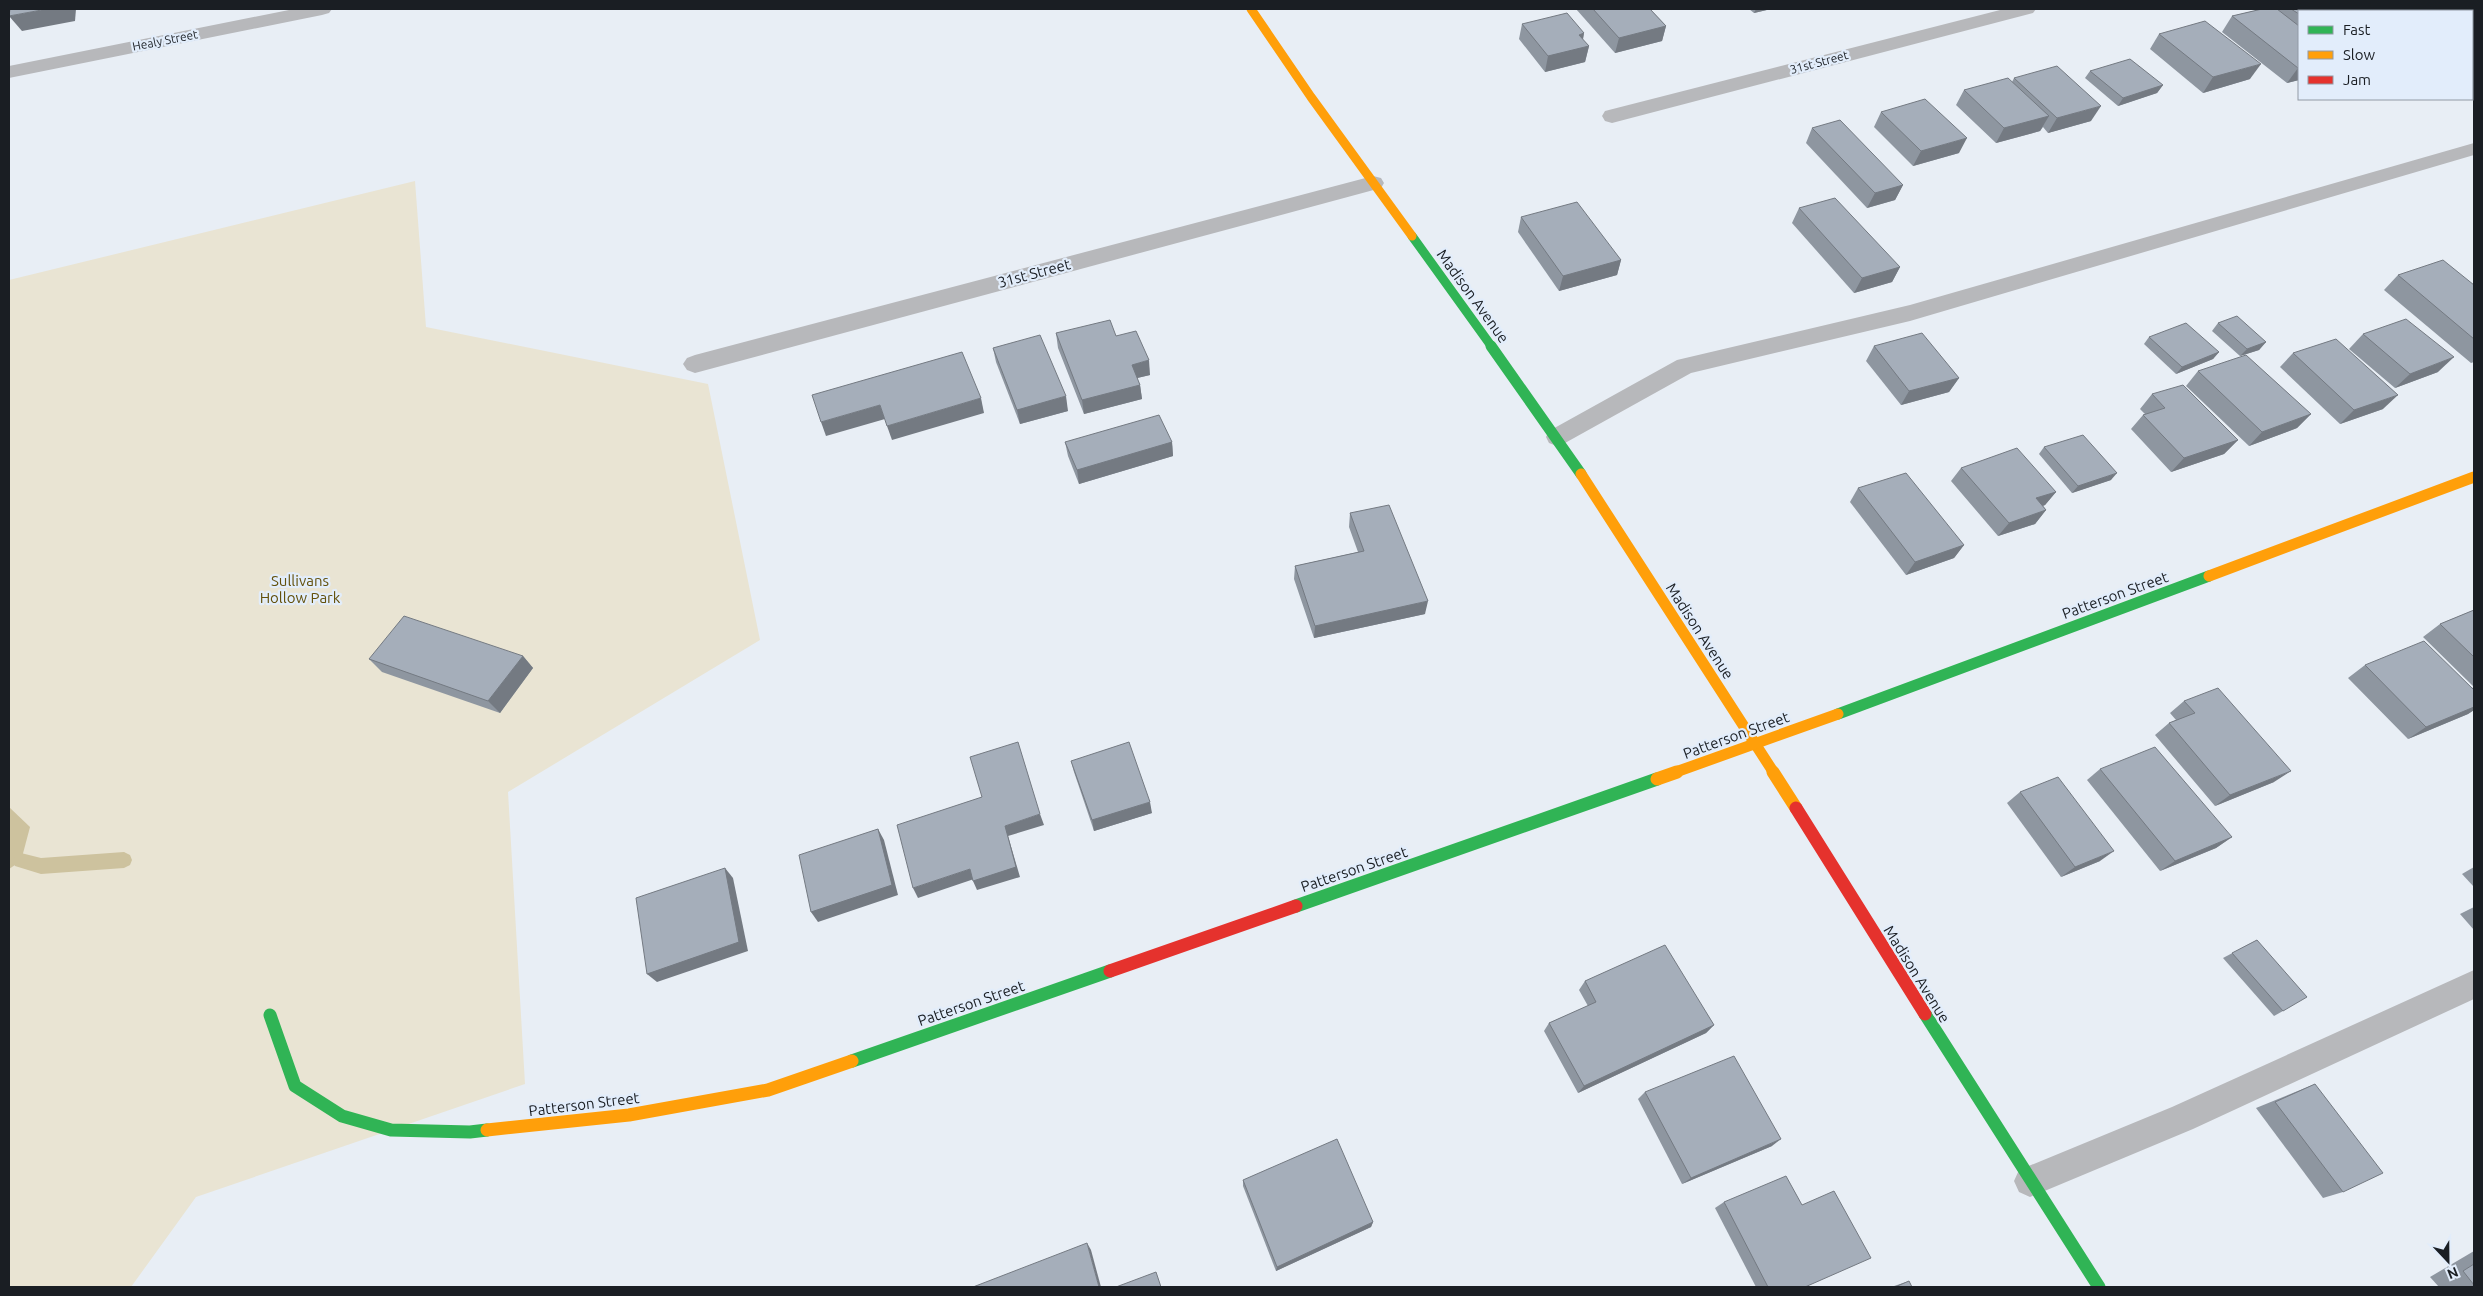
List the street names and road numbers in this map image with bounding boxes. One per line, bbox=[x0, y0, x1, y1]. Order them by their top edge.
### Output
street label: Healy Street bbox=[131, 27, 199, 53]
street label: 31st Street bbox=[1788, 48, 1850, 76]
street label: Madison Avenue bbox=[1434, 246, 1512, 346]
street label: 31st Street bbox=[996, 255, 1072, 291]
street label: Patterson Street bbox=[2060, 568, 2170, 622]
street label: Madison Avenue bbox=[1663, 580, 1737, 682]
street label: Patterson Street bbox=[1681, 708, 1791, 762]
street label: Patterson Street bbox=[1299, 843, 1410, 895]
street label: Madison Avenue bbox=[1880, 922, 1954, 1026]
street label: Patterson Street bbox=[916, 977, 1027, 1029]
street label: Patterson Street bbox=[528, 1089, 640, 1119]

